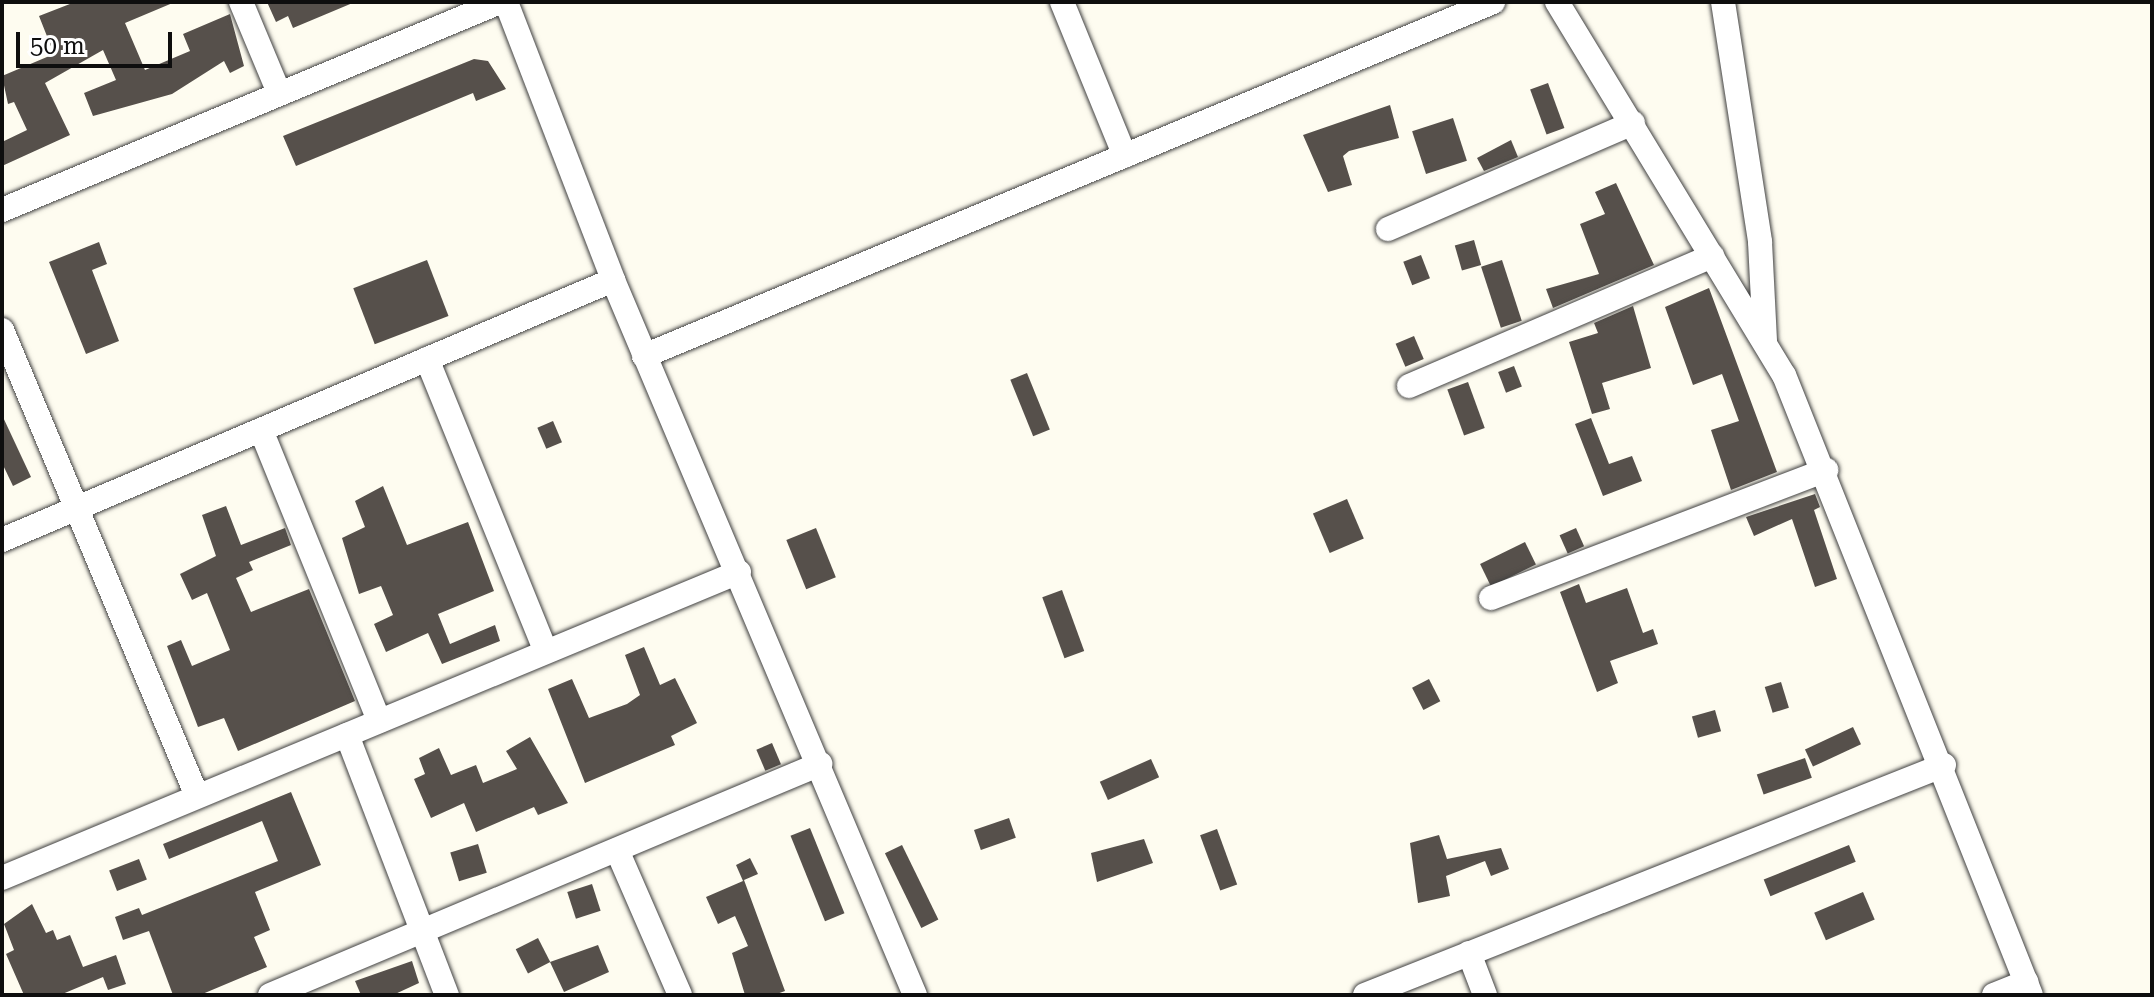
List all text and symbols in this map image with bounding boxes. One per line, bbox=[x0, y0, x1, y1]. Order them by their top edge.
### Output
scale bar bbox=[20, 16, 176, 66]
text: 50 m bbox=[30, 32, 85, 60]

